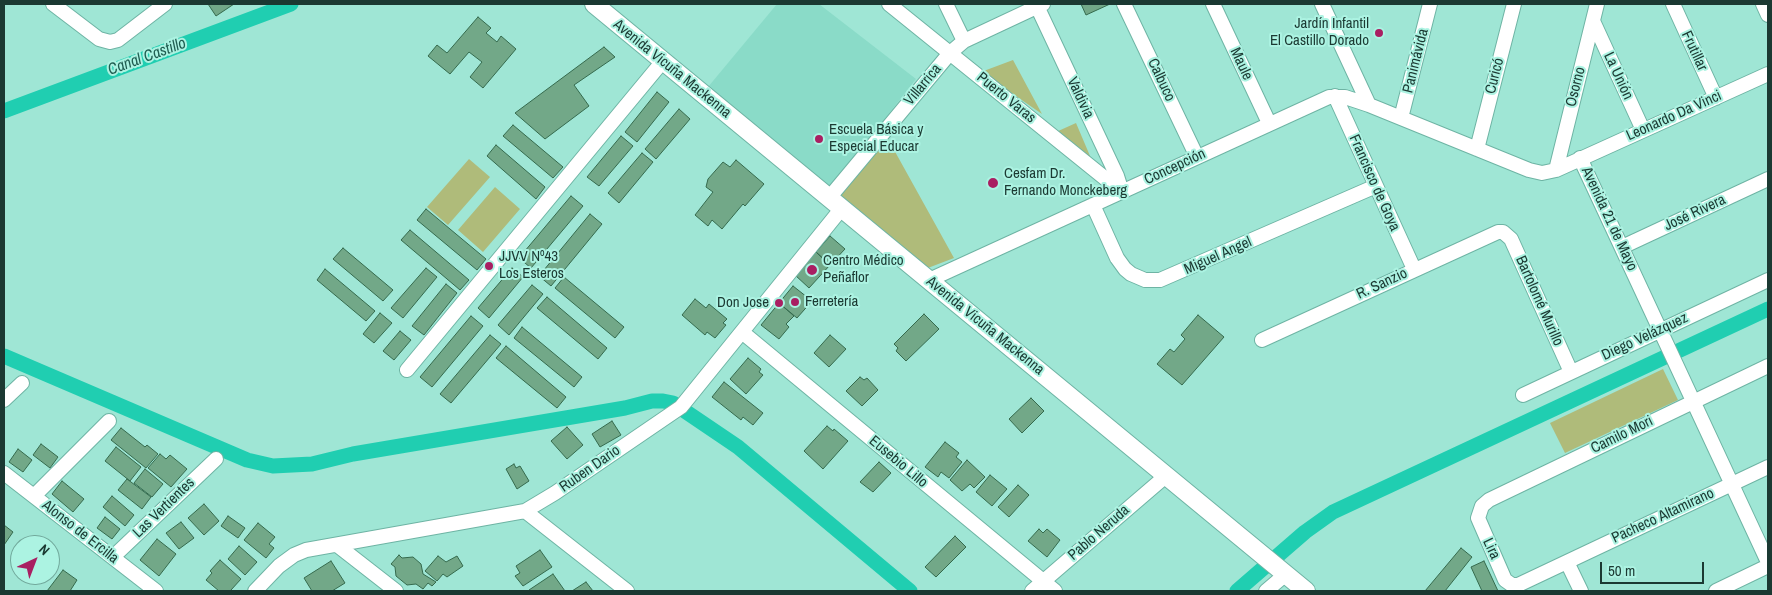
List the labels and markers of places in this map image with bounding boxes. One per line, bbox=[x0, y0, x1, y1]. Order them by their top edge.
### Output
place label: Jardín Infantil El Castillo Dorado bbox=[1270, 15, 1369, 50]
marker: Jardín Infantil El Castillo Dorado bbox=[1373, 27, 1385, 39]
place label: Escuela Básica y Especial Educar bbox=[829, 121, 923, 156]
marker: Escuela Básica y Especial Educar bbox=[813, 133, 825, 145]
place label: Cesfam Dr. Fernando Monckeberg bbox=[1004, 165, 1127, 200]
marker: Cesfam Dr. Fernando Monckeberg bbox=[986, 176, 1000, 190]
place label: JJVV Nº43 Los Esteros bbox=[499, 248, 564, 283]
place label: Centro Médico Peñaflor bbox=[823, 252, 904, 287]
marker: JJVV Nº43 Los Esteros bbox=[483, 260, 495, 272]
marker: Centro Médico Peñaflor bbox=[805, 263, 819, 277]
place label: Ferretería bbox=[805, 293, 858, 311]
place label: Don Jose bbox=[717, 294, 769, 312]
marker: Ferretería bbox=[789, 296, 801, 308]
marker: Don Jose bbox=[773, 297, 785, 309]

